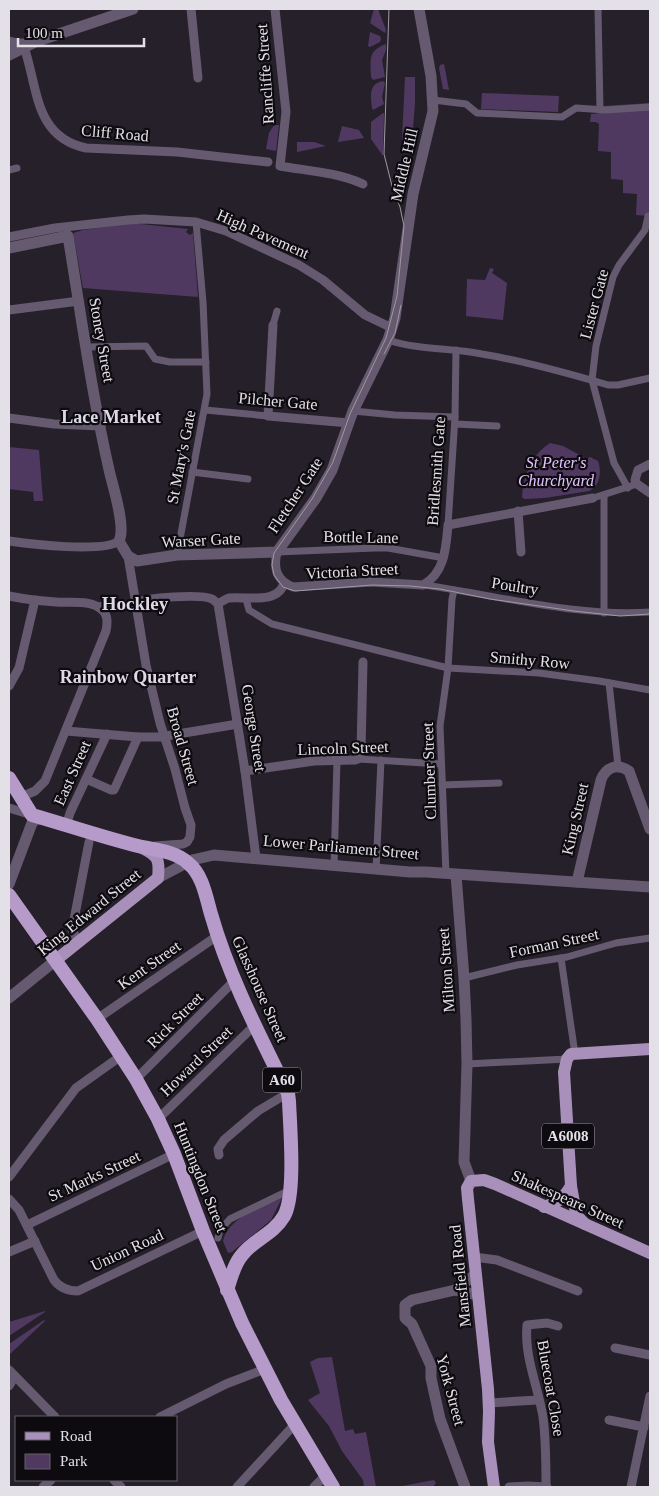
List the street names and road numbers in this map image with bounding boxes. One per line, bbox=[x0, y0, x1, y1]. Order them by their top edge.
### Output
street label: Rancliffe Street bbox=[253, 23, 277, 125]
street label: Cliff Road bbox=[81, 122, 149, 144]
street label: Middle Hill bbox=[387, 126, 421, 204]
street label: High Pavement bbox=[214, 206, 312, 263]
street label: Lister Gate bbox=[577, 267, 611, 341]
street label: Stoney Street bbox=[85, 296, 118, 384]
street label: Pilcher Gate bbox=[238, 389, 318, 413]
street label: St Mary's Gate bbox=[164, 409, 199, 506]
street label: Bridlesmith Gate bbox=[424, 416, 448, 526]
street label: Fletcher Gate bbox=[264, 454, 326, 536]
street label: Bottle Lane bbox=[323, 528, 399, 546]
street label: Warser Gate bbox=[161, 529, 241, 551]
street label: Victoria Street bbox=[305, 560, 399, 582]
street label: Poultry bbox=[490, 574, 540, 599]
street label: Smithy Row bbox=[489, 648, 571, 673]
street label: George Street bbox=[238, 683, 269, 774]
street label: Broad Street bbox=[164, 705, 202, 788]
street label: Clumber Street bbox=[419, 722, 439, 820]
street label: East Street bbox=[50, 738, 94, 808]
street label: Lincoln Street bbox=[297, 738, 389, 758]
street label: King Street bbox=[558, 781, 593, 857]
street label: Lower Parliament Street bbox=[262, 832, 420, 862]
street label: King Edward Street bbox=[34, 865, 145, 959]
street label: Forman Street bbox=[508, 925, 601, 961]
street label: Milton Street bbox=[435, 927, 457, 1013]
street label: Glasshouse Street bbox=[229, 933, 291, 1045]
street label: Kent Street bbox=[114, 937, 184, 993]
street label: Rick Street bbox=[144, 988, 207, 1051]
street label: Howard Street bbox=[157, 1022, 236, 1099]
road number: A60 bbox=[263, 1068, 301, 1092]
street label: Huntingdon Street bbox=[170, 1119, 231, 1236]
road number: A6008 bbox=[542, 1124, 594, 1148]
street label: St Marks Street bbox=[45, 1147, 143, 1205]
street label: Shakespeare Street bbox=[509, 1167, 627, 1233]
street label: Mansfield Road bbox=[446, 1224, 474, 1328]
street label: Union Road bbox=[88, 1226, 166, 1274]
street label: Bluecoat Close bbox=[534, 1339, 568, 1437]
street label: York Street bbox=[433, 1353, 469, 1428]

